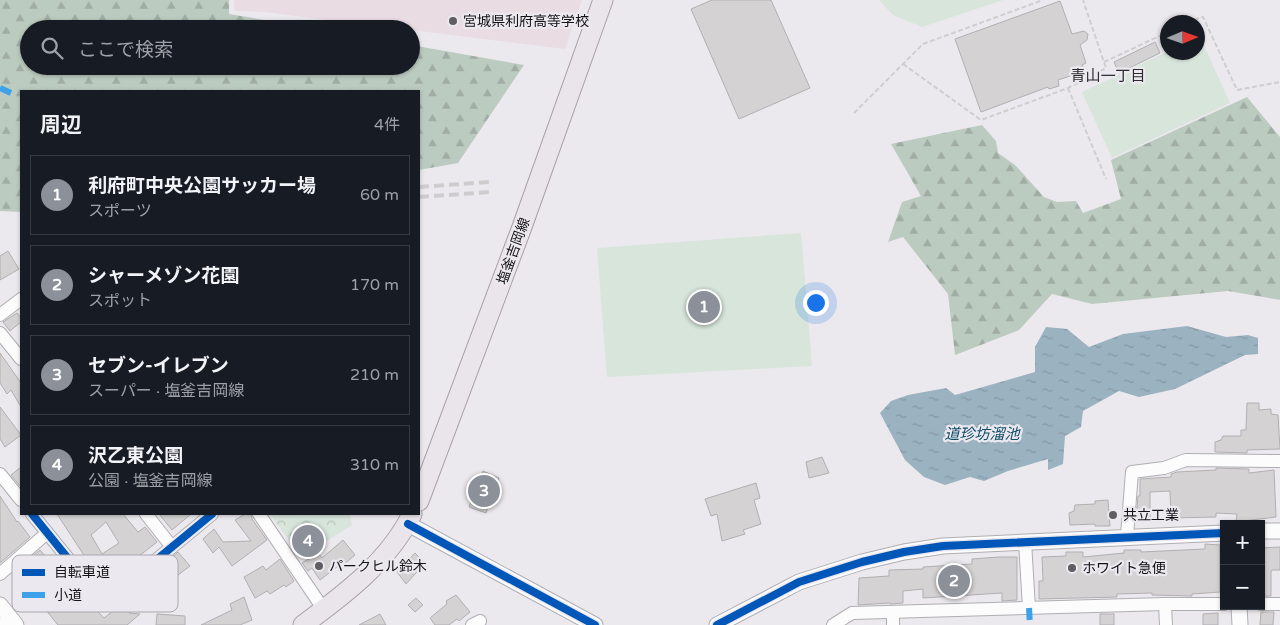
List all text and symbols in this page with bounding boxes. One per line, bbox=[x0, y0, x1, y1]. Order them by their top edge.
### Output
place label: 宮城県利府高等学校 bbox=[463, 13, 589, 30]
marker: 宮城県利府高等学校 bbox=[447, 15, 459, 27]
north arrow bbox=[1160, 15, 1205, 60]
search box bbox=[20, 20, 420, 75]
icon: search bbox=[38, 34, 66, 62]
text: ここで検索 bbox=[78, 39, 173, 61]
district label: 青山一丁目 bbox=[1070, 67, 1146, 85]
text: 周辺 bbox=[40, 113, 82, 138]
text: 4件 bbox=[374, 115, 400, 135]
text: 利府町中央公園サッカー場 bbox=[88, 175, 316, 197]
text: 1 bbox=[52, 185, 62, 205]
text: 60 m bbox=[360, 185, 399, 205]
text: スポーツ bbox=[88, 201, 152, 221]
street label: 塩釜吉岡線 bbox=[494, 215, 533, 287]
text: シャーメゾン花園 bbox=[88, 265, 239, 287]
text: 2 bbox=[52, 275, 62, 295]
text: 170 m bbox=[350, 275, 399, 295]
pin: 1 bbox=[688, 288, 720, 326]
your location bbox=[803, 290, 829, 316]
text: スポット bbox=[88, 291, 152, 311]
text: セブン-イレブン bbox=[88, 355, 229, 377]
text: 3 bbox=[52, 365, 62, 385]
text: 210 m bbox=[350, 365, 399, 385]
text: スーパー · 塩釜吉岡線 bbox=[88, 381, 244, 401]
water label: 道珍坊溜池 bbox=[944, 425, 1021, 443]
text: 沢乙東公園 bbox=[88, 445, 183, 467]
text: 4 bbox=[52, 455, 62, 475]
text: 310 m bbox=[350, 455, 399, 475]
text: 公園 · 塩釜吉岡線 bbox=[88, 471, 212, 491]
pin: 3 bbox=[468, 472, 500, 510]
place label: 共立工業 bbox=[1123, 507, 1179, 524]
marker: 共立工業 bbox=[1107, 509, 1119, 521]
map controls bbox=[1220, 520, 1265, 610]
button: + bbox=[1220, 520, 1265, 565]
pin: 4 bbox=[292, 522, 324, 560]
legend bbox=[12, 555, 178, 612]
place label: パークヒル鈴木 bbox=[329, 558, 427, 575]
marker: パークヒル鈴木 bbox=[313, 560, 325, 572]
place label: ホワイト急便 bbox=[1082, 560, 1166, 577]
pin: 2 bbox=[938, 562, 970, 600]
marker: ホワイト急便 bbox=[1066, 562, 1078, 574]
text: 自転車道 bbox=[54, 564, 110, 581]
button: − bbox=[1220, 565, 1265, 610]
text: 小道 bbox=[54, 587, 82, 604]

